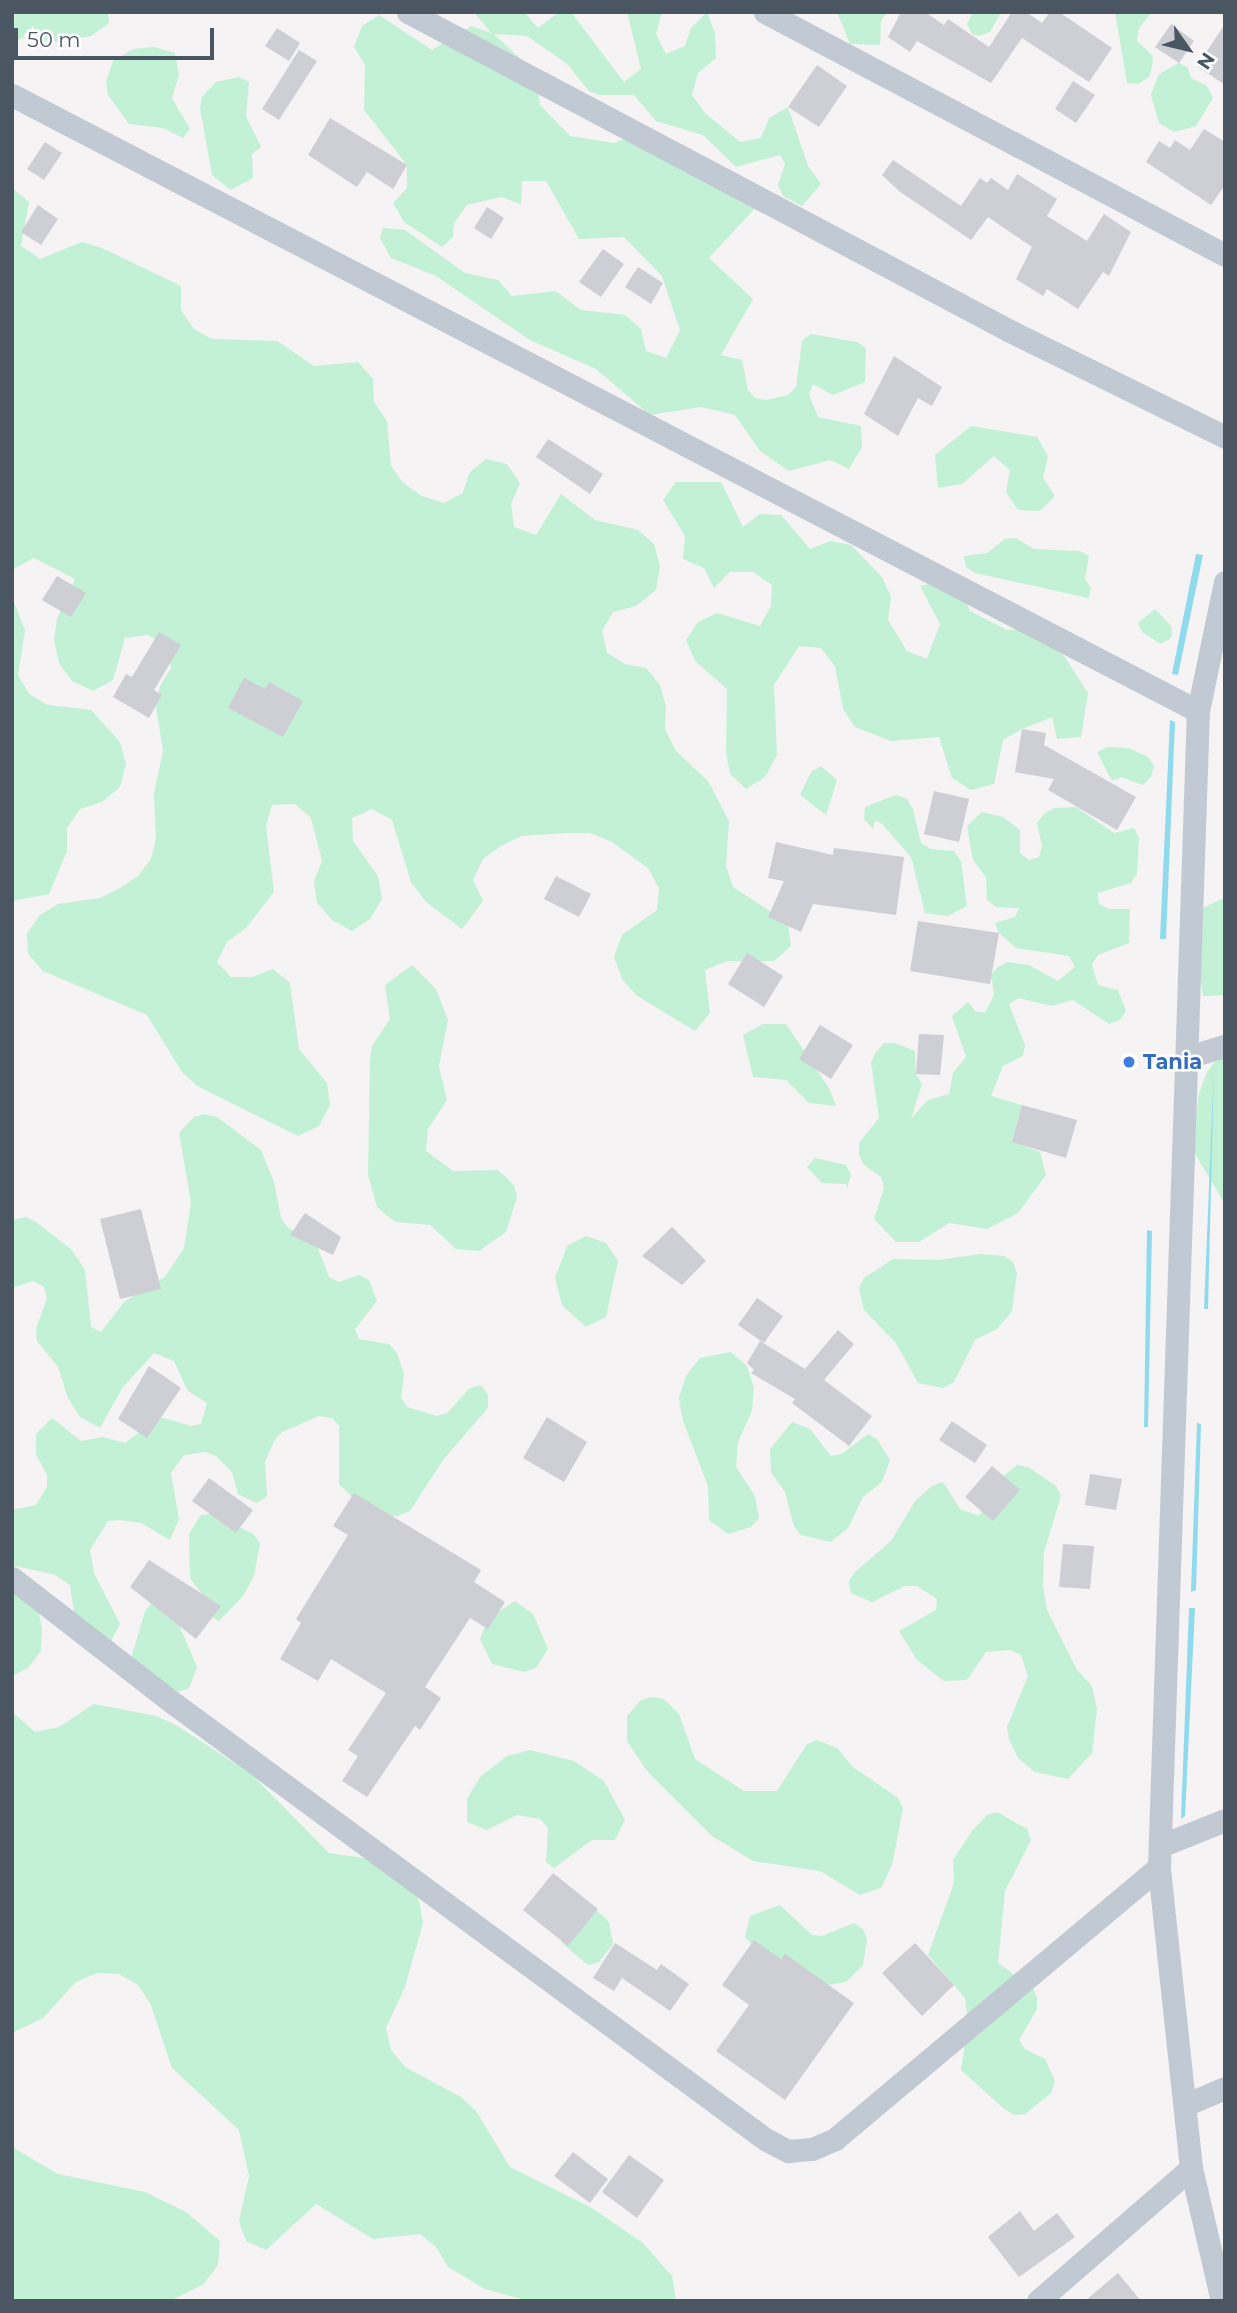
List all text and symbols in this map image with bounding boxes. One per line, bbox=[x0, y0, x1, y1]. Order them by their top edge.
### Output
scale bar bbox=[18, 14, 217, 58]
north arrow bbox=[1153, 14, 1223, 84]
text: 50 m bbox=[27, 27, 81, 52]
text: N bbox=[1192, 48, 1220, 74]
place label: Tania bbox=[1143, 1049, 1202, 1075]
marker: Tania bbox=[1121, 1054, 1137, 1070]

